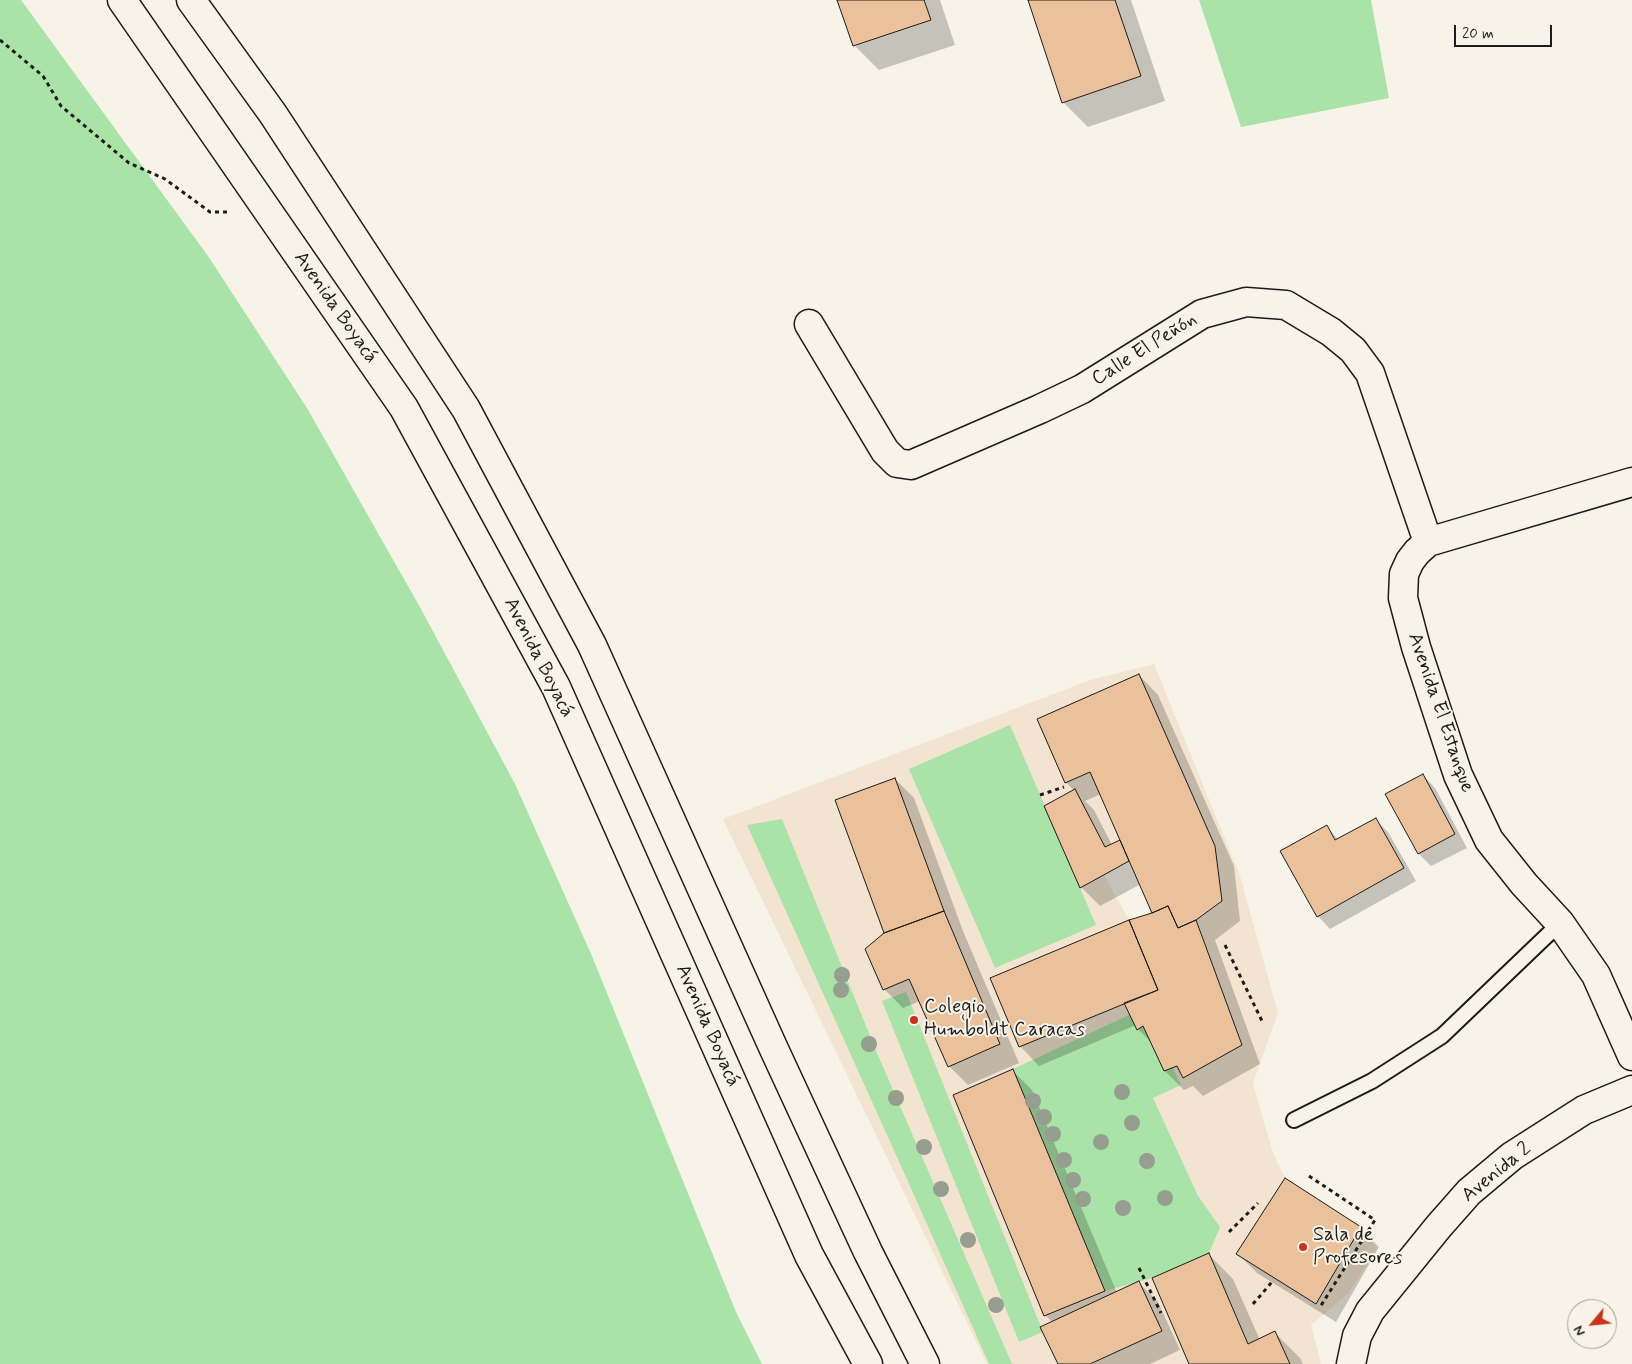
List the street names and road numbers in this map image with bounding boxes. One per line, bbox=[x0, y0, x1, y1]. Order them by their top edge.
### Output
street label: Avenida Boyacá bbox=[288, 247, 382, 369]
street label: Calle El Peñón bbox=[1088, 308, 1202, 392]
street label: Avenida Boyacá bbox=[498, 594, 578, 722]
street label: Avenida El Estanque bbox=[1401, 630, 1479, 796]
street label: Avenida Boyacá bbox=[669, 961, 745, 1091]
street label: Avenida 2 bbox=[1457, 1138, 1537, 1208]

